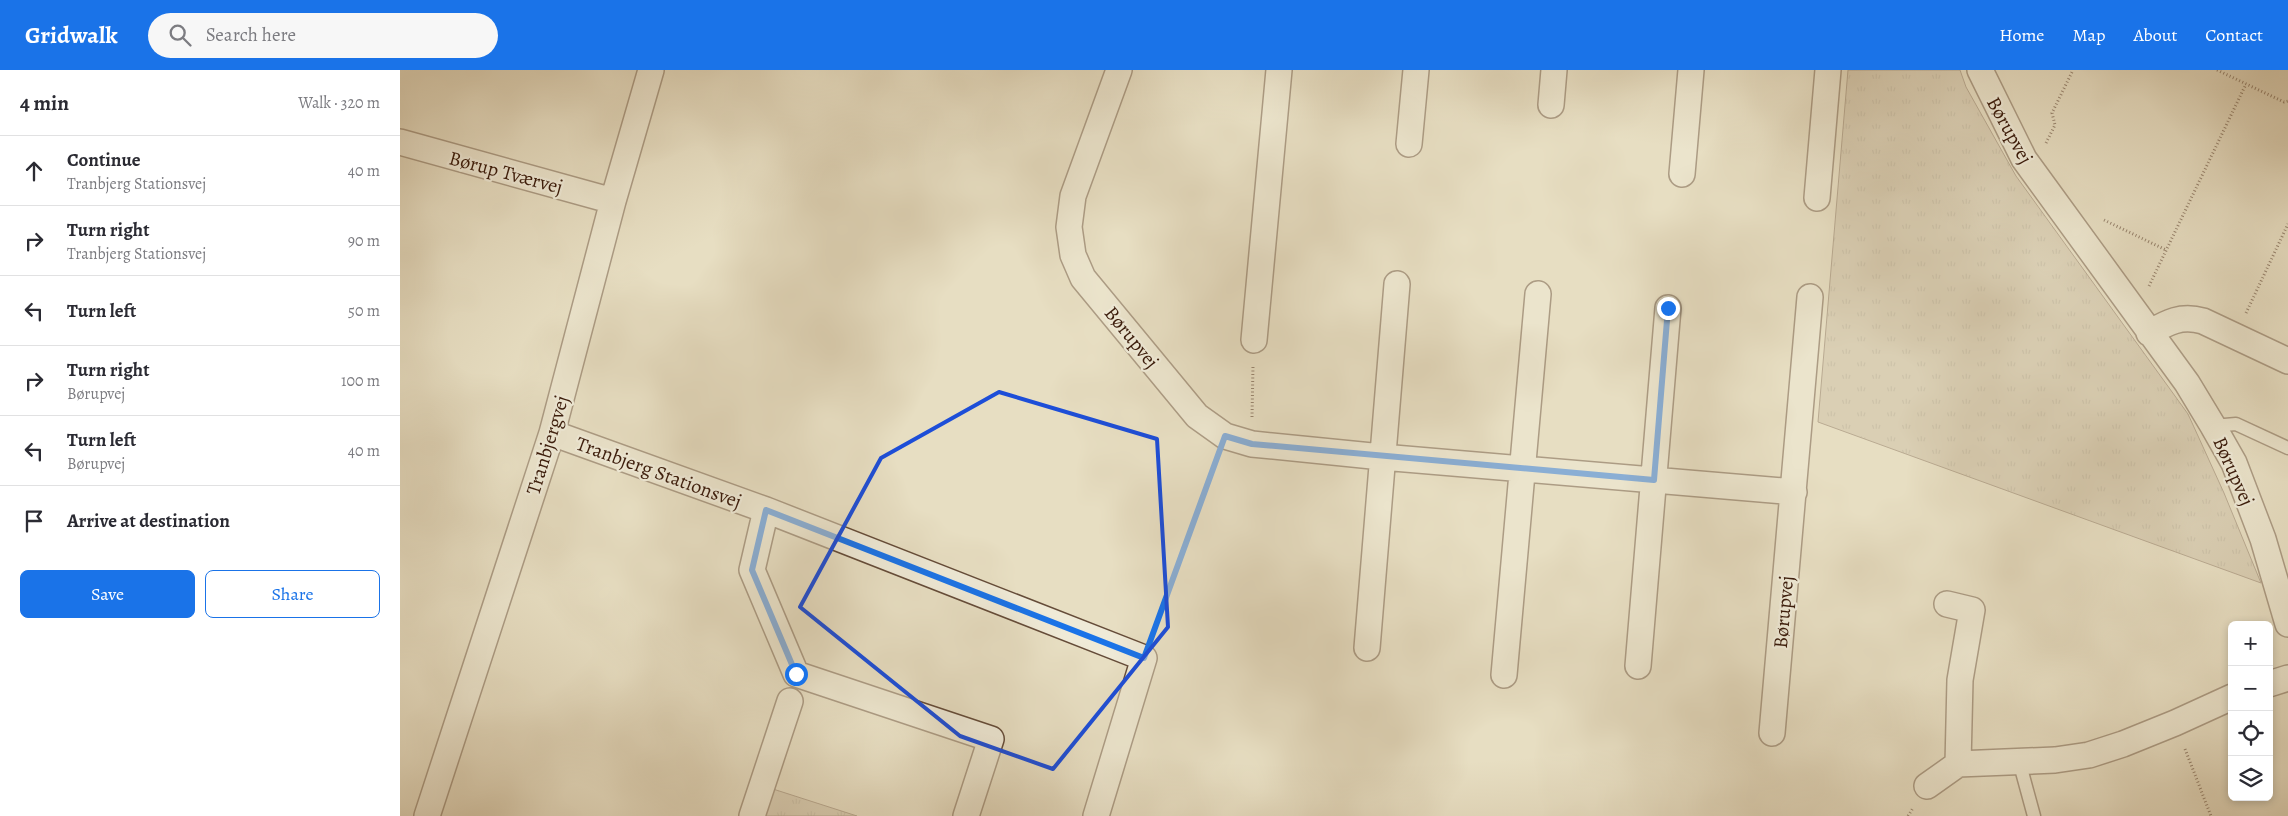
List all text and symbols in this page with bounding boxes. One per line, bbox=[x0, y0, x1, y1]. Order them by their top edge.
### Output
search box bbox=[148, 13, 498, 58]
text: Gridwalk bbox=[25, 19, 118, 51]
icon: search bbox=[166, 21, 194, 49]
text: Search here bbox=[206, 22, 296, 48]
text: Home bbox=[1999, 23, 2044, 47]
text: Map bbox=[2072, 23, 2105, 47]
text: About bbox=[2133, 23, 2177, 47]
text: Contact bbox=[2205, 23, 2263, 47]
text: 4 min bbox=[20, 89, 69, 117]
text: Walk · 320 m bbox=[298, 92, 380, 114]
street label: Børupvej bbox=[1980, 92, 2039, 169]
street label: Børup Tværvej bbox=[446, 144, 566, 201]
text: Continue bbox=[67, 147, 141, 173]
icon: ahead bbox=[20, 157, 48, 185]
text: 40 m bbox=[348, 160, 380, 182]
text: Tranbjerg Stationsvej bbox=[67, 173, 206, 195]
text: Turn right bbox=[67, 217, 149, 243]
icon: right bbox=[20, 227, 48, 255]
text: 90 m bbox=[348, 230, 380, 252]
text: Tranbjerg Stationsvej bbox=[67, 243, 206, 265]
icon: left bbox=[20, 297, 48, 325]
route end bbox=[1657, 297, 1680, 320]
text: Turn left bbox=[67, 298, 136, 324]
text: 50 m bbox=[348, 300, 380, 322]
street label: Børupvej bbox=[1098, 300, 1165, 374]
text: Turn right bbox=[67, 357, 149, 383]
icon: right bbox=[20, 367, 48, 395]
text: 100 m bbox=[341, 370, 380, 392]
text: Børupvej bbox=[67, 383, 125, 405]
street label: Tranbjergvej bbox=[520, 392, 575, 498]
text: Turn left bbox=[67, 427, 136, 453]
street label: Tranbjerg Stationsvej bbox=[572, 430, 745, 515]
street label: Børupvej bbox=[2206, 432, 2261, 510]
icon: left bbox=[20, 437, 48, 465]
text: 40 m bbox=[348, 440, 380, 462]
text: Børupvej bbox=[67, 453, 125, 475]
icon: arrive bbox=[20, 507, 48, 535]
text: Arrive at destination bbox=[67, 508, 230, 534]
button: Save bbox=[20, 570, 195, 618]
button: Share bbox=[205, 570, 380, 618]
street label: Børupvej bbox=[1767, 575, 1800, 650]
map controls bbox=[2228, 621, 2273, 801]
button: + bbox=[2228, 621, 2273, 666]
route start bbox=[785, 663, 808, 686]
button: − bbox=[2228, 666, 2273, 711]
button: locate bbox=[2228, 711, 2273, 756]
button: layers bbox=[2228, 756, 2273, 801]

